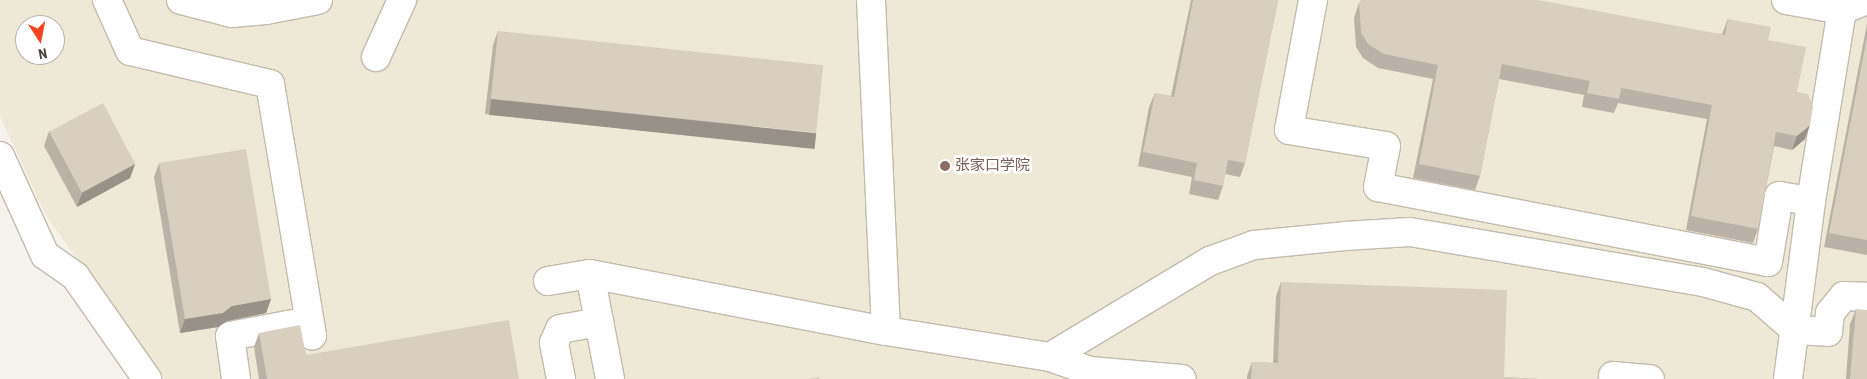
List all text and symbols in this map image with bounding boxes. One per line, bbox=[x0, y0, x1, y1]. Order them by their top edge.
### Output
north arrow bbox=[15, 15, 65, 65]
text: N bbox=[37, 45, 48, 62]
place label: 张家口学院 bbox=[955, 157, 1030, 175]
marker: 张家口学院 bbox=[939, 160, 951, 172]

